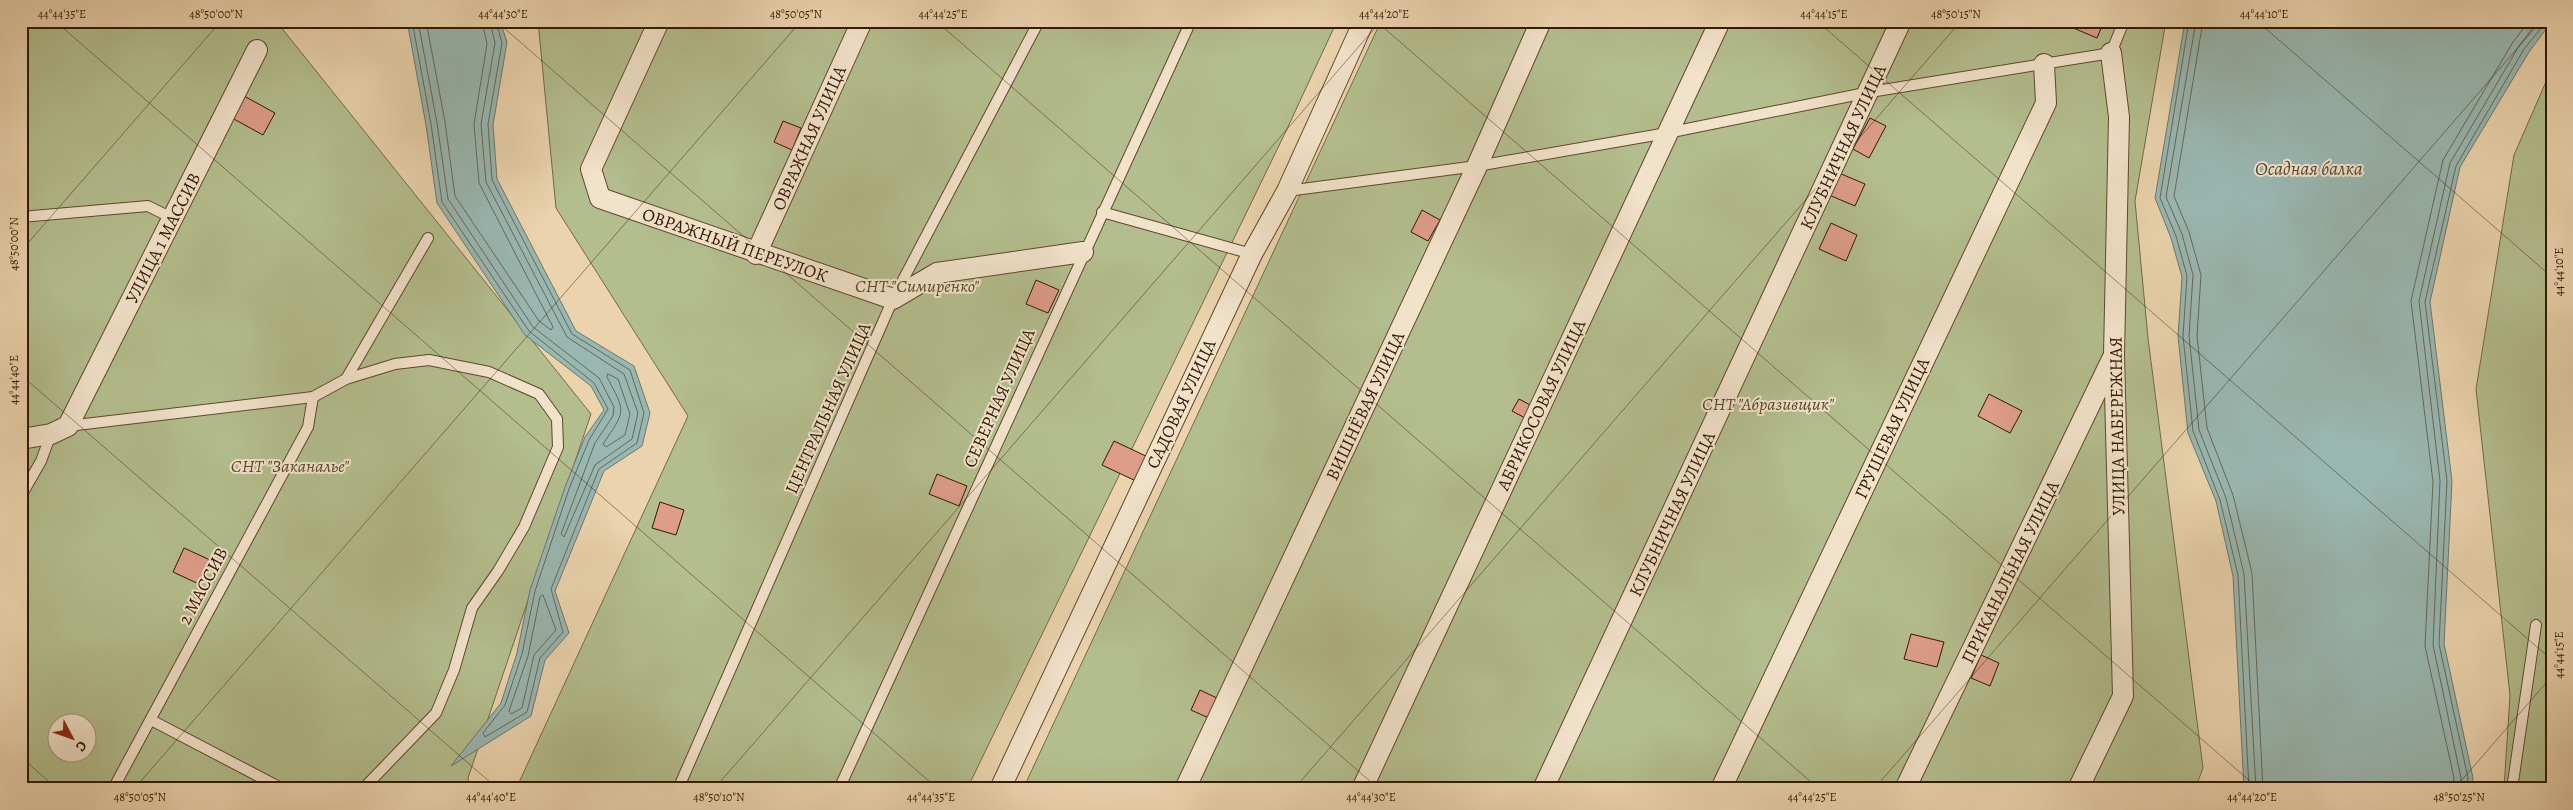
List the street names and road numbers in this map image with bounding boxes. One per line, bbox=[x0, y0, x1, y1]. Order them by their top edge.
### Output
street label: КЛУБНИЧНАЯ УЛИЦА bbox=[1794, 60, 1892, 233]
street label: ОВРАЖНАЯ УЛИЦА bbox=[766, 61, 852, 214]
street label: УЛИЦА 1 МАССИВ bbox=[120, 169, 206, 307]
street label: ОВРАЖНЫЙ ПЕРЕУЛОК bbox=[639, 202, 831, 288]
street label: АБРИКОСОВАЯ УЛИЦА bbox=[1490, 315, 1591, 495]
street label: ЦЕНТРАЛЬНАЯ УЛИЦА bbox=[779, 318, 877, 497]
street label: СЕВЕРНАЯ УЛИЦА bbox=[958, 324, 1041, 471]
street label: ВИШНЁВАЯ УЛИЦА bbox=[1320, 327, 1410, 484]
street label: САДОВАЯ УЛИЦА bbox=[1140, 335, 1222, 473]
street label: УЛИЦА НАБЕРЕЖНАЯ bbox=[2103, 336, 2131, 516]
street label: ГРУШЕВАЯ УЛИЦА bbox=[1849, 353, 1935, 502]
street label: КЛУБНИЧНАЯ УЛИЦА bbox=[1623, 427, 1721, 600]
street label: ПРИКАНАЛЬНАЯ УЛИЦА bbox=[1955, 476, 2065, 667]
street label: 2 МАССИВ bbox=[173, 543, 233, 629]

